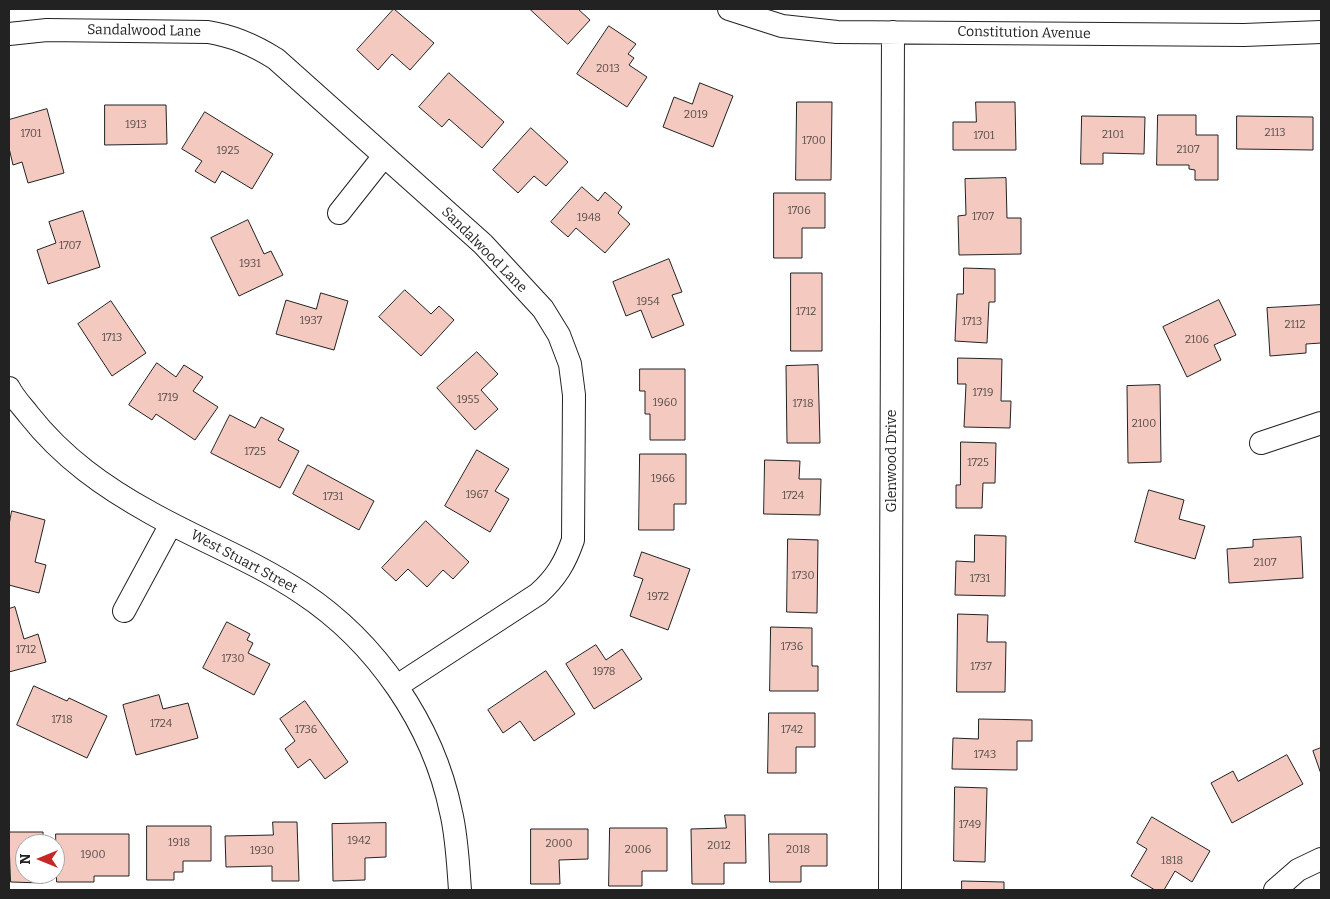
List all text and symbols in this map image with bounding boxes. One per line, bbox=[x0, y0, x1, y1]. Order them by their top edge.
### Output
street label: Sandalwood Lane bbox=[87, 22, 201, 40]
street label: Constitution Avenue bbox=[957, 23, 1091, 43]
house number: 2013 bbox=[596, 62, 620, 76]
house number: 2019 bbox=[684, 108, 708, 122]
house number: 1913 bbox=[125, 118, 147, 132]
house number: 2113 bbox=[1264, 126, 1286, 140]
house number: 1701 bbox=[20, 127, 42, 141]
house number: 2101 bbox=[1102, 128, 1124, 142]
house number: 1701 bbox=[973, 129, 995, 143]
house number: 1700 bbox=[802, 134, 826, 148]
house number: 2107 bbox=[1176, 143, 1200, 157]
house number: 1925 bbox=[217, 144, 239, 158]
street label: Sandalwood Lane bbox=[438, 204, 530, 296]
house number: 1706 bbox=[787, 204, 811, 218]
house number: 1707 bbox=[972, 210, 994, 224]
house number: 1948 bbox=[577, 211, 601, 225]
house number: 1707 bbox=[59, 239, 81, 253]
house number: 1931 bbox=[239, 257, 261, 271]
house number: 1954 bbox=[636, 295, 660, 309]
house number: 1712 bbox=[796, 305, 816, 319]
house number: 1937 bbox=[300, 314, 322, 328]
house number: 1713 bbox=[962, 315, 982, 329]
house number: 2112 bbox=[1285, 318, 1305, 332]
house number: 1713 bbox=[102, 331, 122, 345]
house number: 2106 bbox=[1185, 333, 1209, 347]
house number: 1719 bbox=[973, 386, 993, 400]
house number: 1719 bbox=[158, 391, 178, 405]
house number: 1955 bbox=[457, 393, 479, 407]
house number: 1960 bbox=[653, 396, 677, 410]
house number: 1718 bbox=[792, 397, 814, 411]
street label: Glenwood Drive bbox=[884, 410, 900, 512]
house number: 2100 bbox=[1132, 417, 1156, 431]
house number: 1725 bbox=[244, 445, 266, 459]
house number: 1725 bbox=[967, 456, 989, 470]
house number: 1966 bbox=[651, 472, 675, 486]
house number: 1967 bbox=[466, 488, 488, 502]
house number: 1724 bbox=[782, 489, 804, 503]
house number: 1731 bbox=[323, 490, 343, 504]
street label: West Stuart Street bbox=[188, 527, 300, 597]
house number: 2107 bbox=[1253, 556, 1277, 570]
house number: 1730 bbox=[792, 569, 814, 583]
house number: 1731 bbox=[970, 572, 990, 586]
house number: 1972 bbox=[647, 590, 669, 604]
house number: 1736 bbox=[781, 640, 803, 654]
house number: 1712 bbox=[16, 643, 36, 657]
house number: 1730 bbox=[222, 652, 244, 666]
house number: 1737 bbox=[970, 660, 992, 674]
house number: 1978 bbox=[593, 665, 615, 679]
house number: 1718 bbox=[51, 713, 73, 727]
house number: 1724 bbox=[150, 717, 172, 731]
house number: 1736 bbox=[295, 723, 317, 737]
house number: 1742 bbox=[781, 723, 803, 737]
house number: 1743 bbox=[974, 748, 996, 762]
house number: 1749 bbox=[959, 818, 981, 832]
north arrow bbox=[15, 834, 65, 884]
house number: 1942 bbox=[347, 834, 371, 848]
house number: 1918 bbox=[168, 836, 190, 850]
house number: 2000 bbox=[545, 837, 573, 851]
house number: 2012 bbox=[707, 839, 731, 853]
house number: 2006 bbox=[625, 843, 651, 857]
house number: 2018 bbox=[786, 843, 810, 857]
house number: 1930 bbox=[250, 844, 274, 858]
house number: 1900 bbox=[80, 848, 106, 862]
text: N bbox=[17, 854, 34, 864]
house number: 1818 bbox=[1161, 854, 1183, 868]

